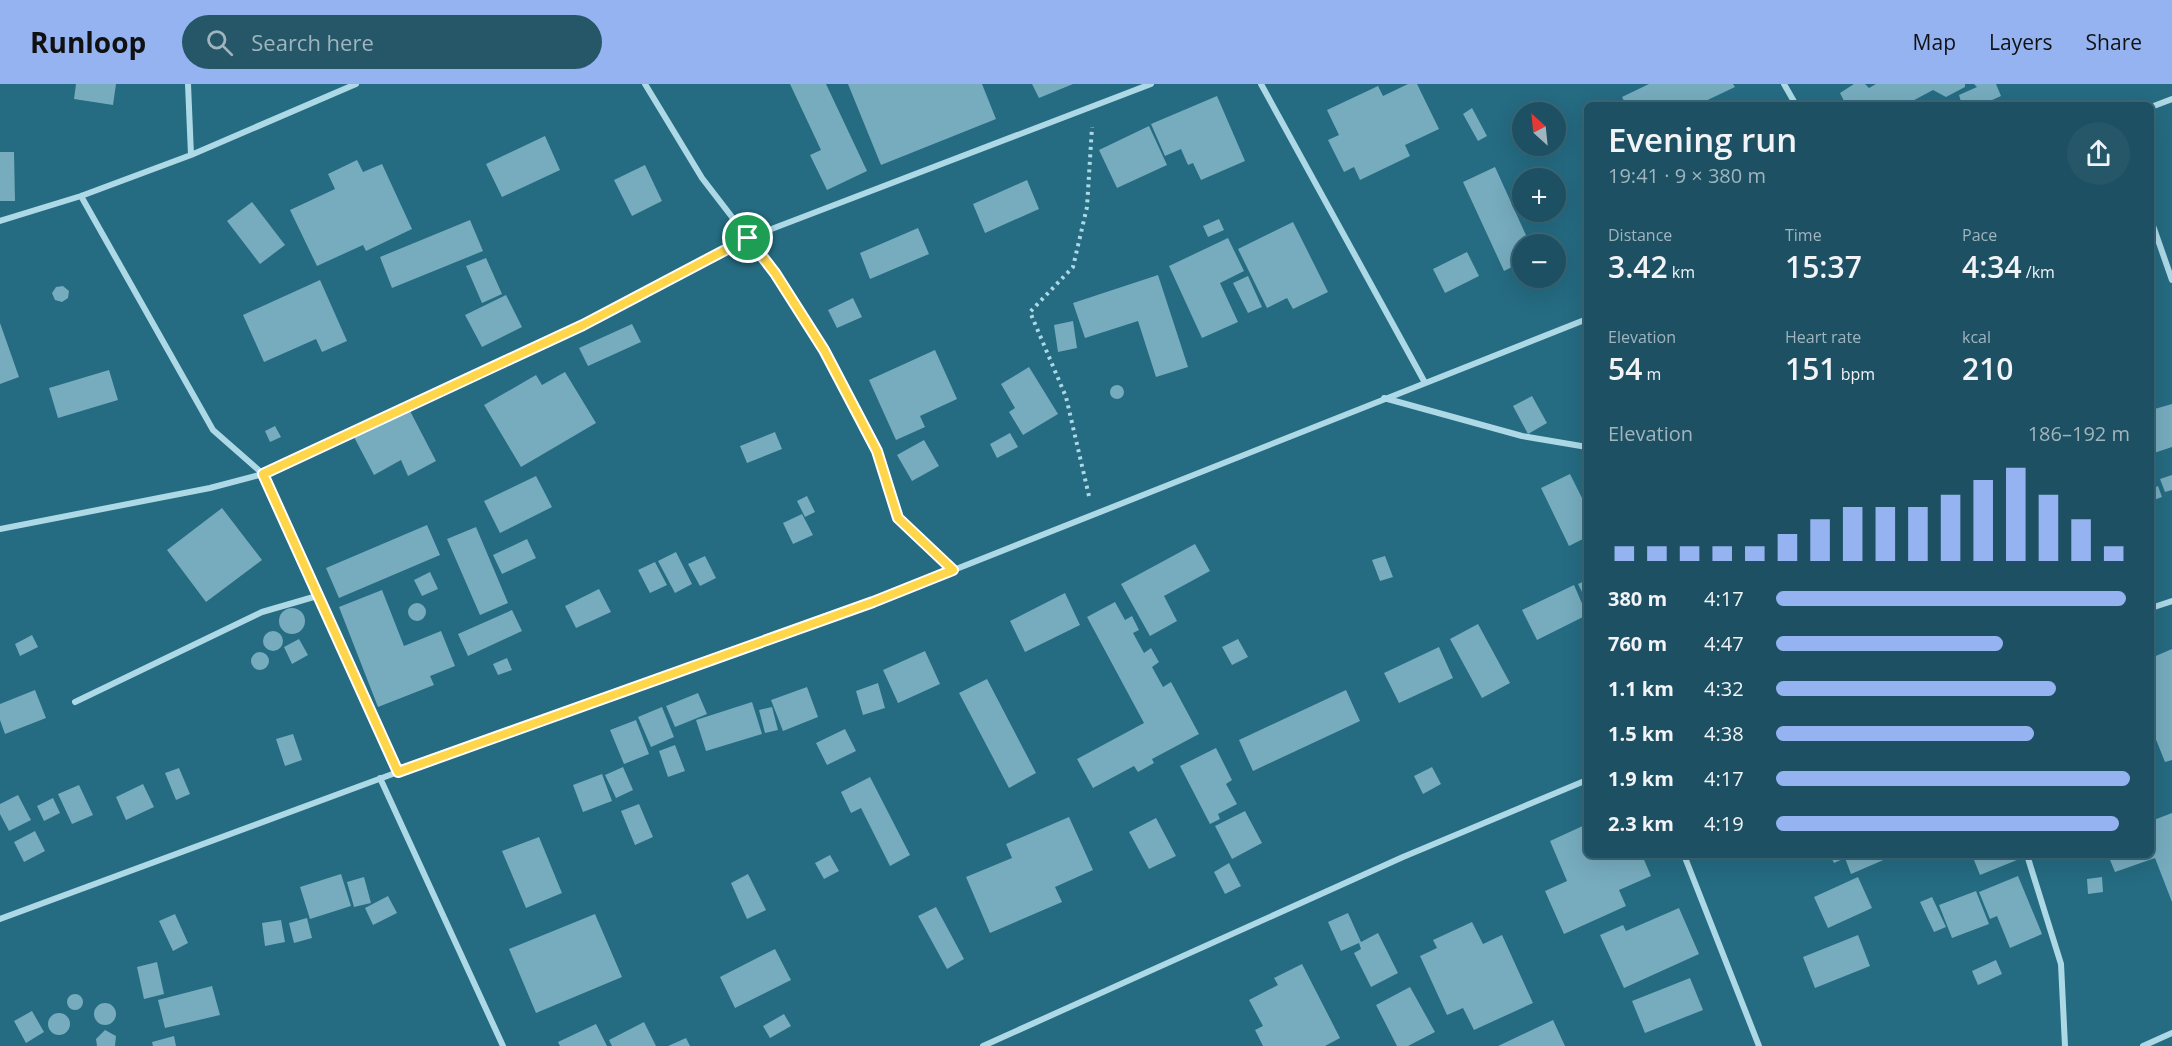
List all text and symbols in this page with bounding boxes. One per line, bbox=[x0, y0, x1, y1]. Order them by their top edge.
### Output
search box bbox=[182, 15, 602, 69]
text: Runloop bbox=[30, 23, 146, 61]
icon: search bbox=[203, 26, 236, 59]
text: Search here bbox=[251, 27, 374, 57]
text: Map bbox=[1913, 28, 1956, 56]
text: Layers bbox=[1989, 28, 2053, 56]
text: Share bbox=[2086, 28, 2142, 56]
north arrow bbox=[1512, 102, 1566, 156]
map controls bbox=[1512, 102, 1566, 288]
text: Evening run bbox=[1608, 117, 1797, 162]
button: share bbox=[2067, 122, 2130, 185]
text: 19:41 · 9 × 380 m bbox=[1608, 162, 1766, 189]
button: + bbox=[1512, 168, 1566, 222]
pin bbox=[722, 212, 773, 263]
icon: arrive bbox=[731, 221, 764, 254]
text: Distance bbox=[1608, 224, 1672, 246]
text: Time bbox=[1785, 224, 1822, 246]
text: Pace bbox=[1962, 224, 1997, 246]
button: − bbox=[1512, 234, 1566, 288]
text: 3.42 bbox=[1608, 246, 1668, 287]
text: 15:37 bbox=[1785, 246, 1862, 287]
text: 4:34 bbox=[1962, 246, 2022, 287]
text: km bbox=[1668, 261, 1695, 283]
text: /km bbox=[2022, 261, 2055, 283]
text: Elevation bbox=[1608, 326, 1676, 348]
text: Heart rate bbox=[1785, 326, 1861, 348]
text: kcal bbox=[1962, 326, 1991, 348]
text: 54 bbox=[1608, 348, 1642, 389]
text: 151 bbox=[1785, 348, 1836, 389]
text: 210 bbox=[1962, 348, 2013, 389]
text: m bbox=[1642, 363, 1661, 385]
text: bpm bbox=[1836, 363, 1875, 385]
text: Elevation bbox=[1608, 420, 1693, 447]
text: 186–192 m bbox=[2028, 420, 2130, 447]
text: 380 m bbox=[1608, 585, 1667, 612]
text: 4:17 bbox=[1704, 585, 1744, 612]
text: 760 m bbox=[1608, 630, 1667, 657]
text: 4:47 bbox=[1704, 630, 1744, 657]
text: 1.1 km bbox=[1608, 675, 1674, 702]
text: 4:32 bbox=[1704, 675, 1744, 702]
text: 1.5 km bbox=[1608, 720, 1674, 747]
text: 4:38 bbox=[1704, 720, 1744, 747]
text: 1.9 km bbox=[1608, 765, 1674, 792]
text: 4:17 bbox=[1704, 765, 1744, 792]
text: 2.3 km bbox=[1608, 810, 1674, 837]
text: 4:19 bbox=[1704, 810, 1744, 837]

